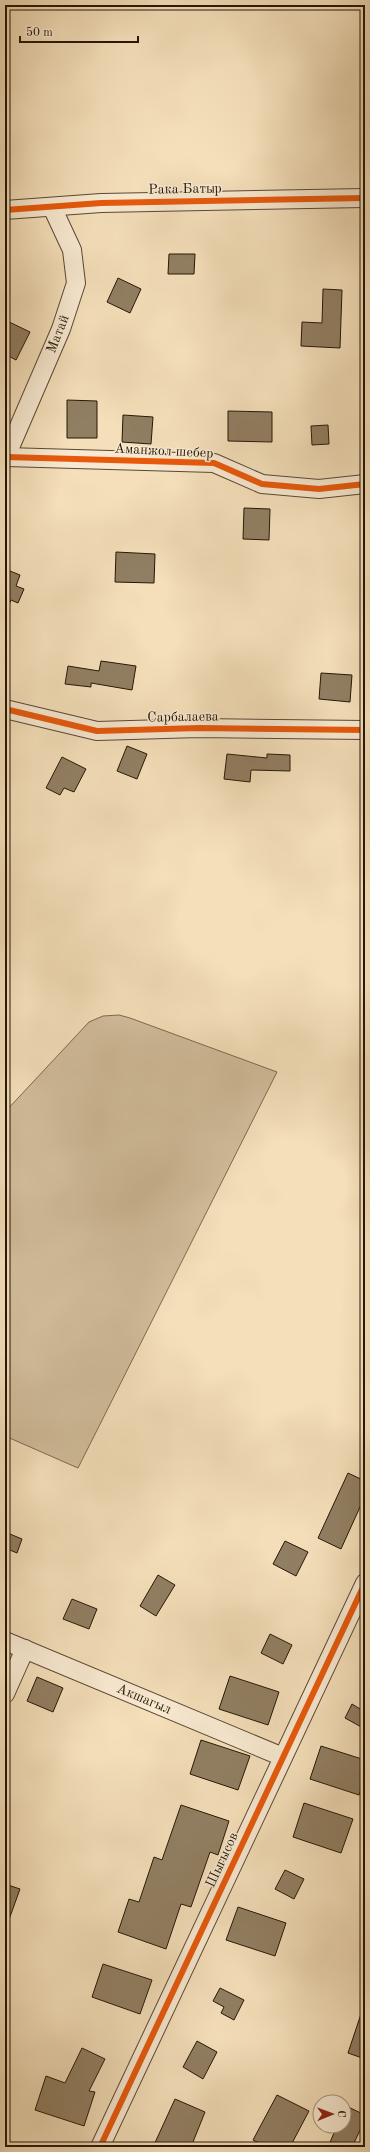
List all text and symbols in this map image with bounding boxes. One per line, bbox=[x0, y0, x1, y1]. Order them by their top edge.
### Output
scale bar bbox=[20, 18, 138, 44]
text: 50 m bbox=[26, 26, 53, 39]
street label: Рака Батыр bbox=[148, 181, 222, 197]
street label: Матай bbox=[44, 313, 72, 355]
street label: Аманжол шебер bbox=[114, 441, 214, 461]
street label: Сарбалаева bbox=[147, 709, 219, 725]
street label: Акшагыл bbox=[115, 1681, 173, 1717]
street label: Шыгысов bbox=[203, 1830, 241, 1890]
north arrow bbox=[312, 2094, 352, 2134]
text: С bbox=[335, 2110, 346, 2118]

